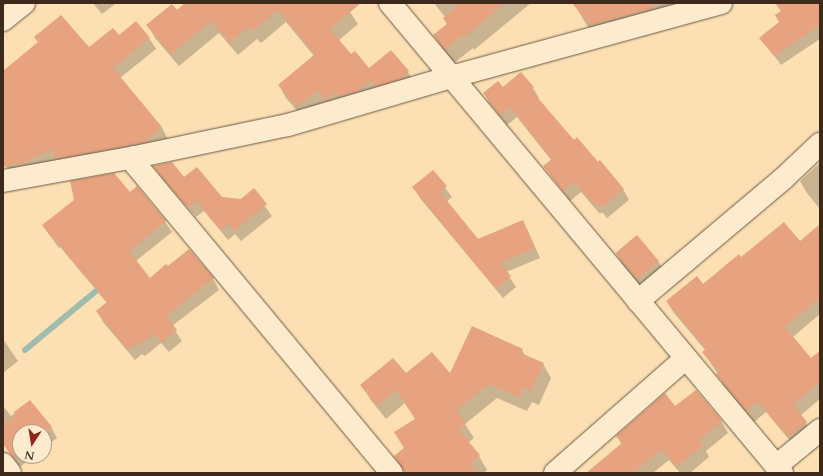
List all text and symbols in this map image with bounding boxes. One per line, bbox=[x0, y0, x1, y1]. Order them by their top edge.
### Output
north arrow bbox=[12, 424, 52, 464]
text: N bbox=[23, 447, 36, 464]

